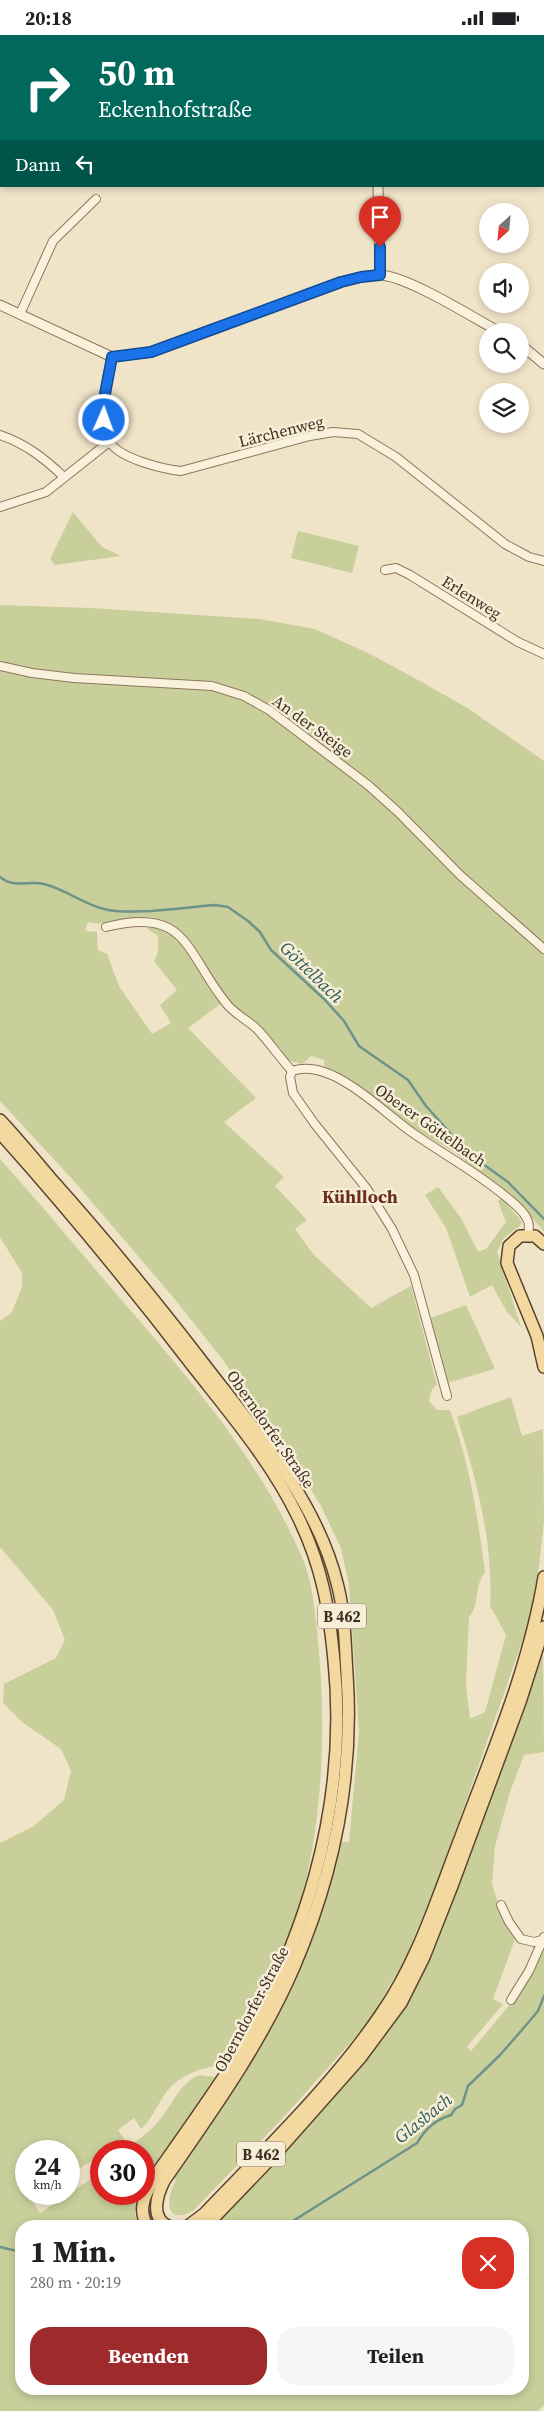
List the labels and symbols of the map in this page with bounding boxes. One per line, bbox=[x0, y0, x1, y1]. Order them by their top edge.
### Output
pin bbox=[359, 196, 401, 247]
north arrow bbox=[479, 203, 529, 253]
position arrow bbox=[77, 393, 129, 445]
street label: Lärchenweg bbox=[236, 410, 326, 452]
street label: Erlenweg bbox=[438, 570, 506, 624]
street label: An der Steige bbox=[268, 689, 358, 763]
water label: Göttelbach bbox=[275, 935, 350, 1009]
street label: Oberer Göttelbach bbox=[371, 1078, 491, 1172]
district label: Kühlloch bbox=[322, 1184, 398, 1209]
street label: Oberndorfer Straße bbox=[222, 1366, 320, 1492]
road number: B 462 bbox=[318, 1603, 366, 1629]
street label: Oberndorfer Straße bbox=[209, 1942, 293, 2076]
water label: Glasbach bbox=[389, 2087, 457, 2149]
speed limit sign: 30 bbox=[90, 2140, 155, 2205]
road number: B 462 bbox=[237, 2141, 285, 2167]

